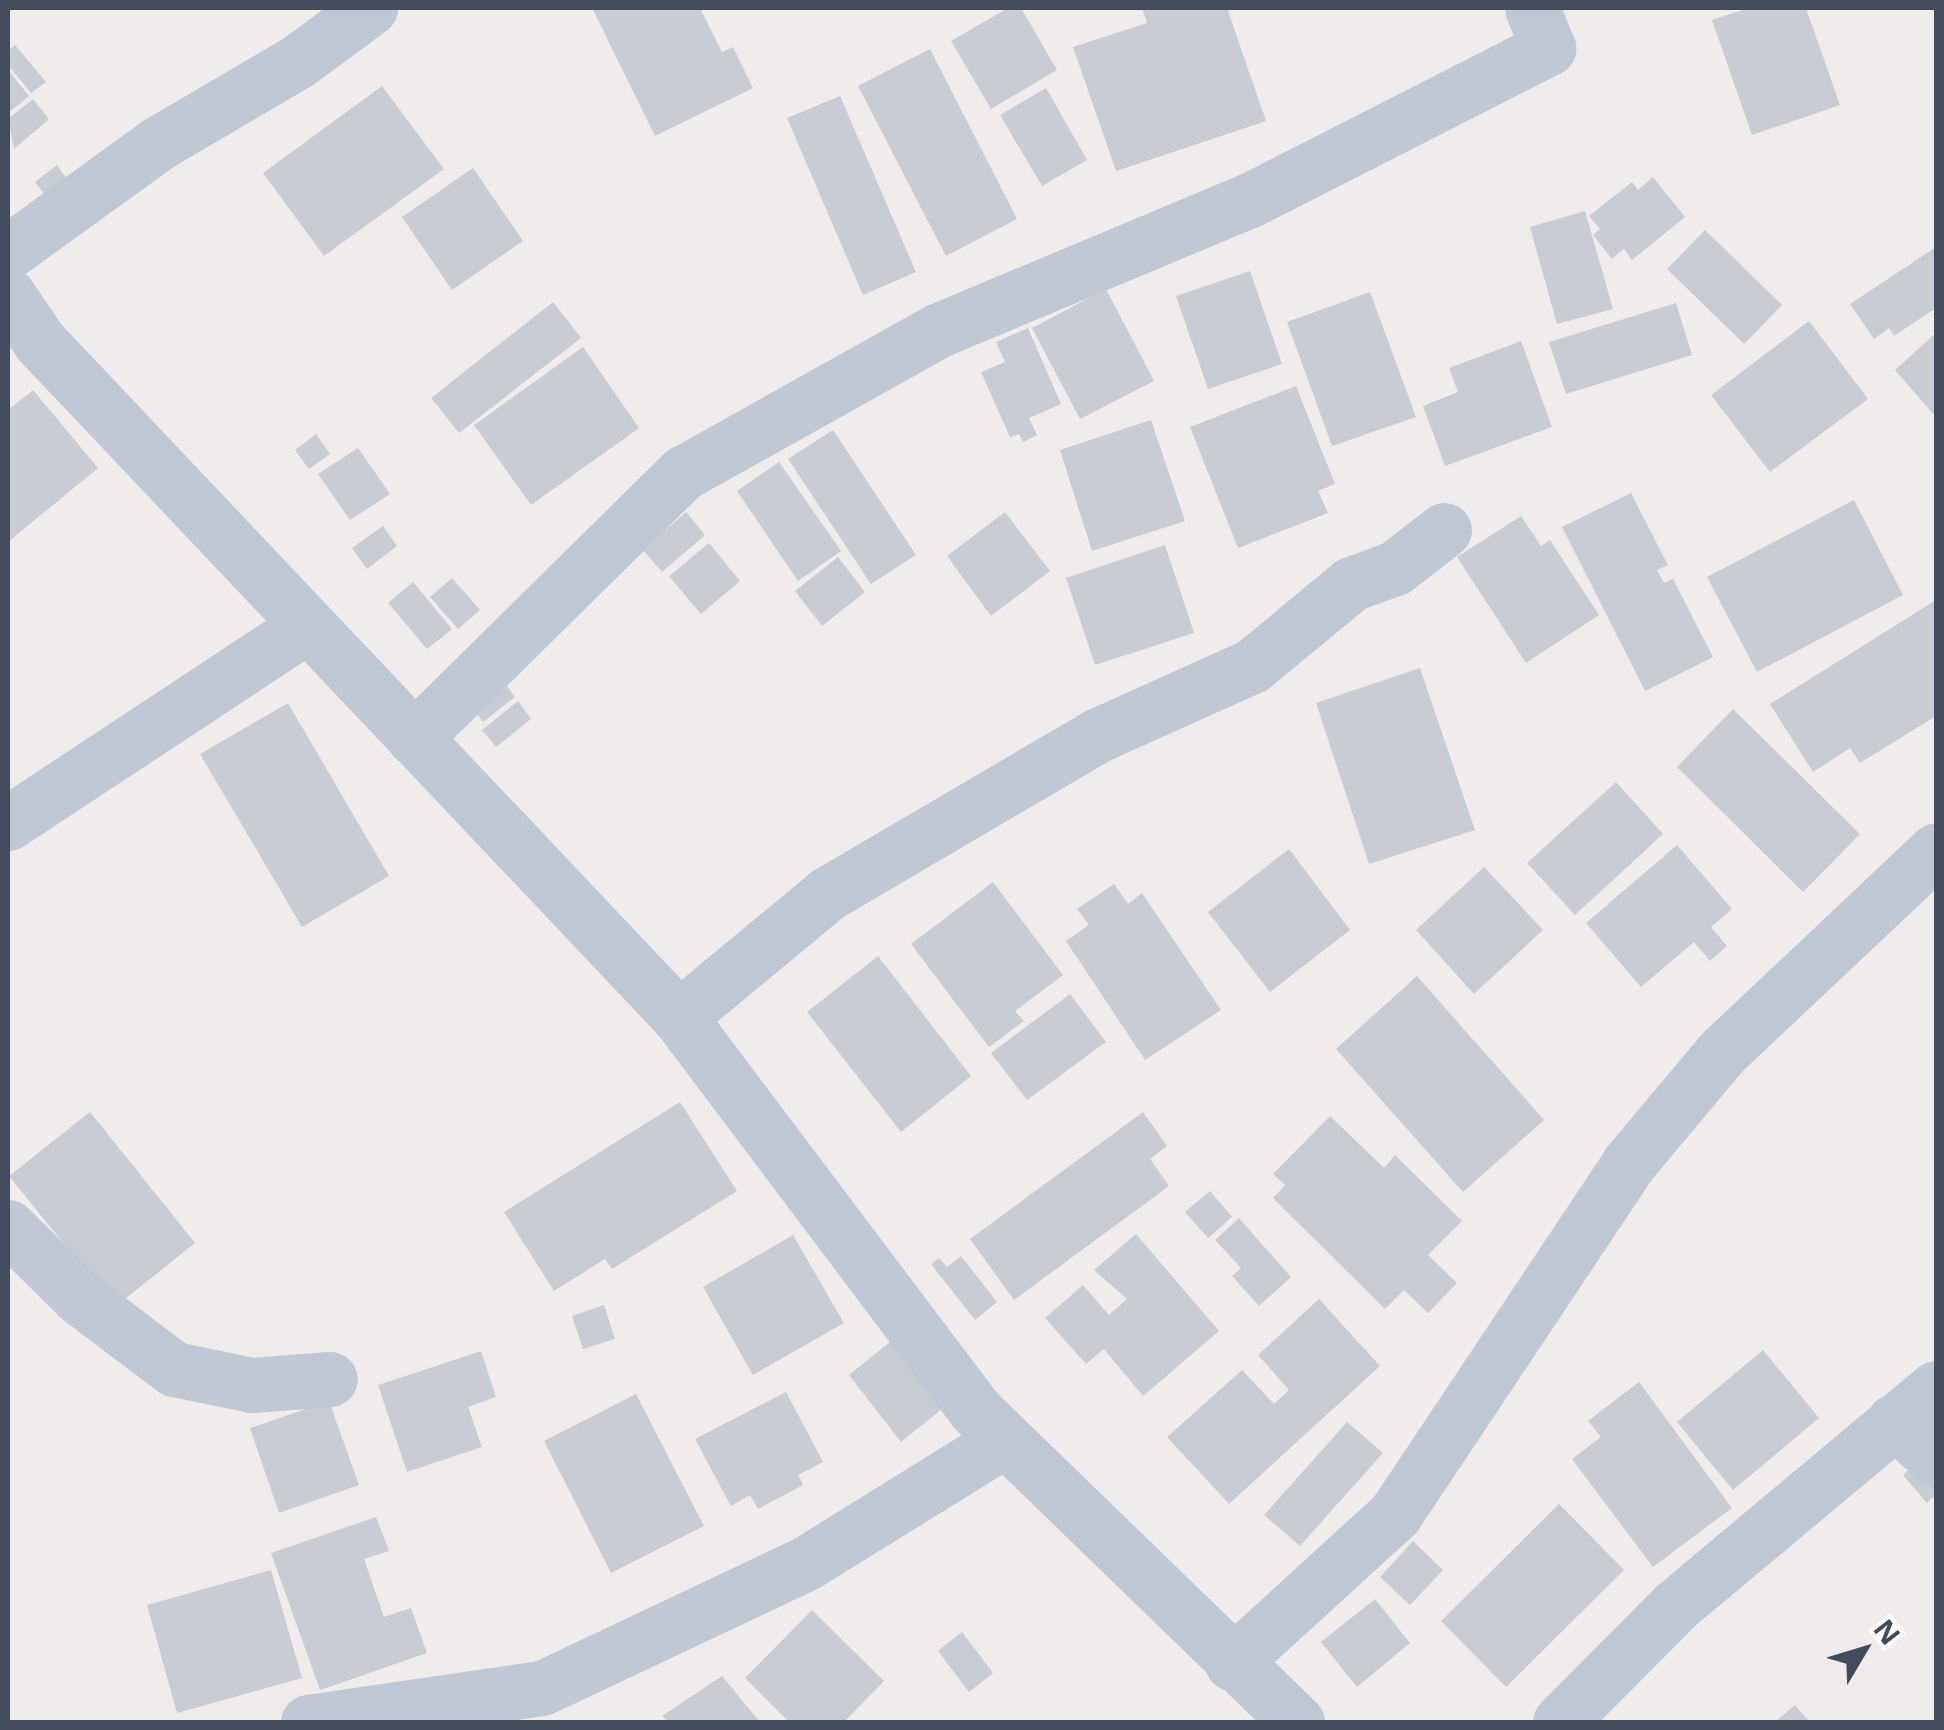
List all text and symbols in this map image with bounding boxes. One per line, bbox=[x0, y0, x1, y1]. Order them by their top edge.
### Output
north arrow bbox=[1814, 1600, 1914, 1700]
text: N bbox=[1866, 1611, 1910, 1652]

